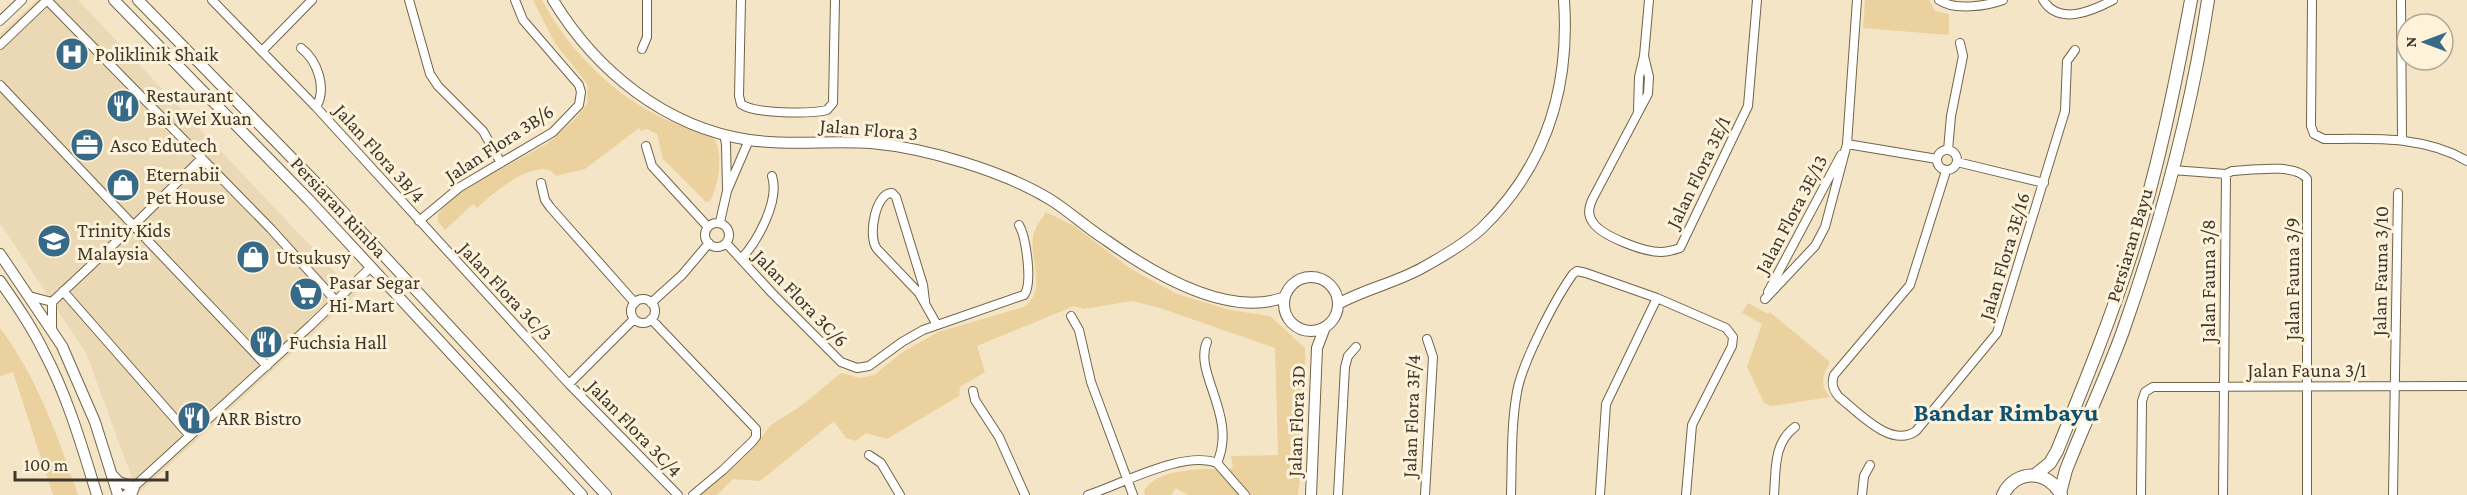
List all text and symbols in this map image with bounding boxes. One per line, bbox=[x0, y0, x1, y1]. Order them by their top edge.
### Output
north arrow bbox=[2395, 12, 2455, 72]
hospital icon: Poliklinik Shaik bbox=[54, 36, 90, 72]
text: N bbox=[2402, 36, 2419, 47]
place label: Poliklinik Shaik bbox=[95, 43, 219, 65]
place label: Restaurant Bai Wei Xuan bbox=[146, 84, 252, 129]
restaurant icon: Restaurant Bai Wei Xuan bbox=[105, 88, 141, 124]
street label: Jalan Flora 3B/4 bbox=[328, 98, 430, 207]
street label: Jalan Flora 3B/6 bbox=[439, 100, 558, 188]
street label: Jalan Flora 3E/1 bbox=[1661, 112, 1736, 234]
street label: Jalan Flora 3 bbox=[817, 114, 919, 145]
office icon: Asco Edutech bbox=[69, 127, 105, 163]
place label: Asco Edutech bbox=[110, 134, 218, 156]
street label: Jalan Flora 3E/13 bbox=[1749, 151, 1832, 279]
street label: Persiaran Rimba bbox=[287, 152, 391, 262]
place label: Eternabii Pet House bbox=[146, 163, 225, 208]
shop icon: Eternabii Pet House bbox=[105, 167, 141, 203]
street label: Persiaran Bayu bbox=[2101, 185, 2158, 305]
street label: Jalan Flora 3E/16 bbox=[1974, 190, 2035, 325]
street label: Jalan Fauna 3/10 bbox=[2368, 206, 2393, 338]
street label: Jalan Fauna 3/9 bbox=[2281, 217, 2304, 343]
place label: Trinity Kids Malaysia bbox=[77, 219, 171, 265]
street label: Jalan Fauna 3/8 bbox=[2197, 219, 2220, 345]
school or university icon: Trinity Kids Malaysia bbox=[36, 223, 72, 259]
street label: Jalan Flora 3C/3 bbox=[453, 236, 557, 345]
shop icon: Utsukusy bbox=[235, 239, 271, 275]
street label: Jalan Flora 3C/6 bbox=[747, 243, 853, 352]
place label: Utsukusy bbox=[276, 246, 352, 269]
place label: Pasar Segar Hi-Mart bbox=[329, 271, 420, 316]
supermarket icon: Pasar Segar Hi-Mart bbox=[288, 276, 324, 312]
restaurant icon: Fuchsia Hall bbox=[248, 324, 284, 360]
place label: Fuchsia Hall bbox=[289, 331, 387, 353]
street label: Jalan Flora 3F/4 bbox=[1398, 354, 1425, 480]
street label: Jalan Fauna 3/1 bbox=[2245, 359, 2367, 382]
street label: Jalan Flora 3D bbox=[1283, 365, 1310, 479]
street label: Jalan Flora 3C/4 bbox=[581, 373, 687, 482]
district label: Bandar Rimbayu bbox=[1914, 398, 2099, 427]
restaurant icon: ARR Bistro bbox=[176, 400, 212, 436]
place label: ARR Bistro bbox=[217, 407, 302, 429]
scale bar bbox=[15, 444, 166, 482]
text: 100 m bbox=[24, 455, 69, 475]

